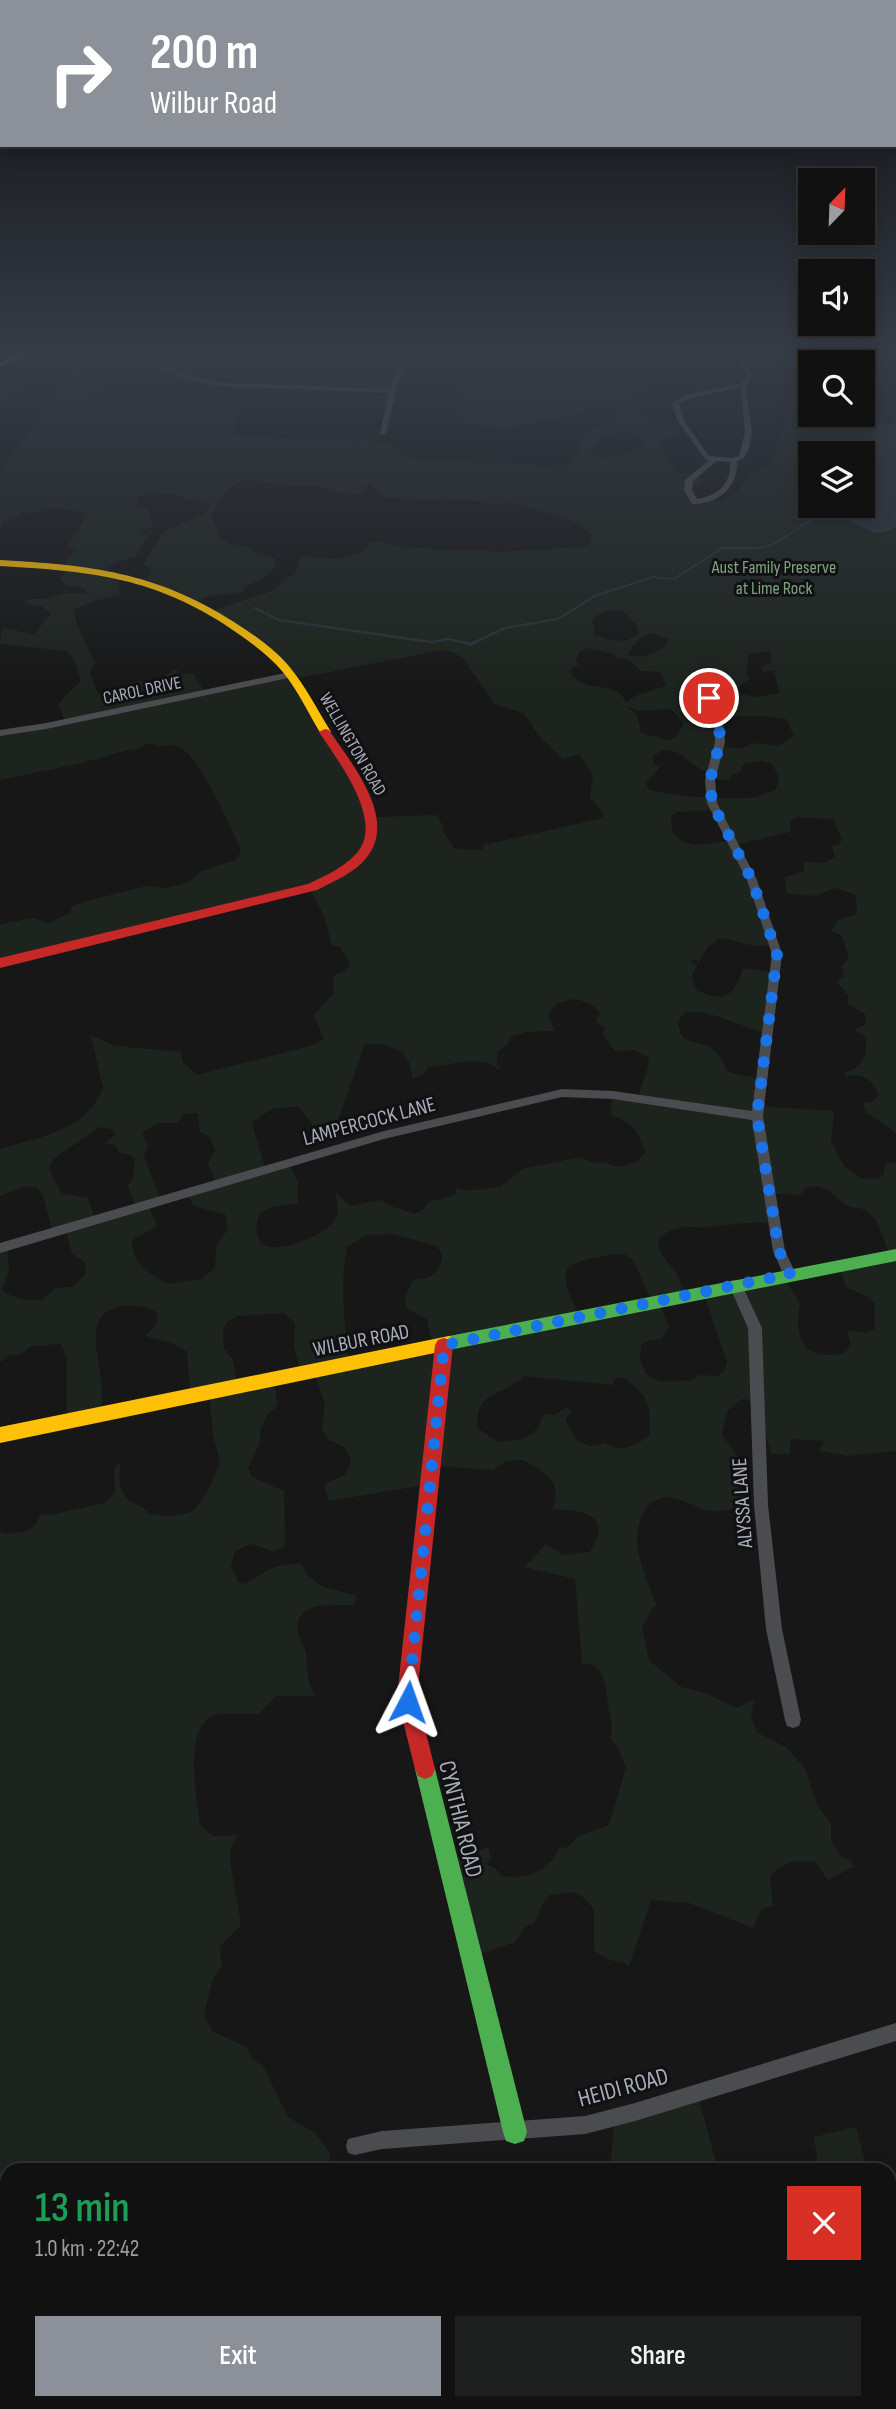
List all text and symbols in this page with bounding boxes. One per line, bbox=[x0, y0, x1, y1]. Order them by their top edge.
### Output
text: 200 m bbox=[150, 24, 258, 83]
icon: right bbox=[35, 28, 126, 119]
text: Wilbur Road bbox=[150, 84, 277, 123]
north arrow bbox=[798, 168, 875, 245]
map controls bbox=[798, 168, 875, 518]
button: sound bbox=[798, 259, 875, 336]
button: search bbox=[798, 350, 875, 427]
button: layers bbox=[798, 441, 875, 518]
park label: Aust Family Preserve at Lime Rock bbox=[711, 557, 836, 599]
pin bbox=[679, 668, 739, 728]
street label: CAROL DRIVE bbox=[101, 672, 183, 709]
icon: arrive bbox=[690, 679, 728, 717]
street label: WELLINGTON ROAD bbox=[315, 689, 391, 800]
street label: LAMPERCOCK LANE bbox=[300, 1092, 438, 1151]
street label: WILBUR ROAD bbox=[311, 1319, 411, 1362]
street label: ALYSSA LANE bbox=[727, 1457, 758, 1550]
position arrow bbox=[371, 1665, 445, 1739]
street label: CYNTHIA ROAD bbox=[432, 1758, 489, 1880]
street label: HEIDI ROAD bbox=[575, 2062, 671, 2113]
text: 13 min bbox=[35, 2183, 130, 2234]
button: close bbox=[787, 2186, 861, 2260]
text: 1.0 km · 22:42 bbox=[35, 2235, 139, 2263]
button: Exit bbox=[35, 2316, 441, 2396]
button: Share bbox=[455, 2316, 861, 2396]

